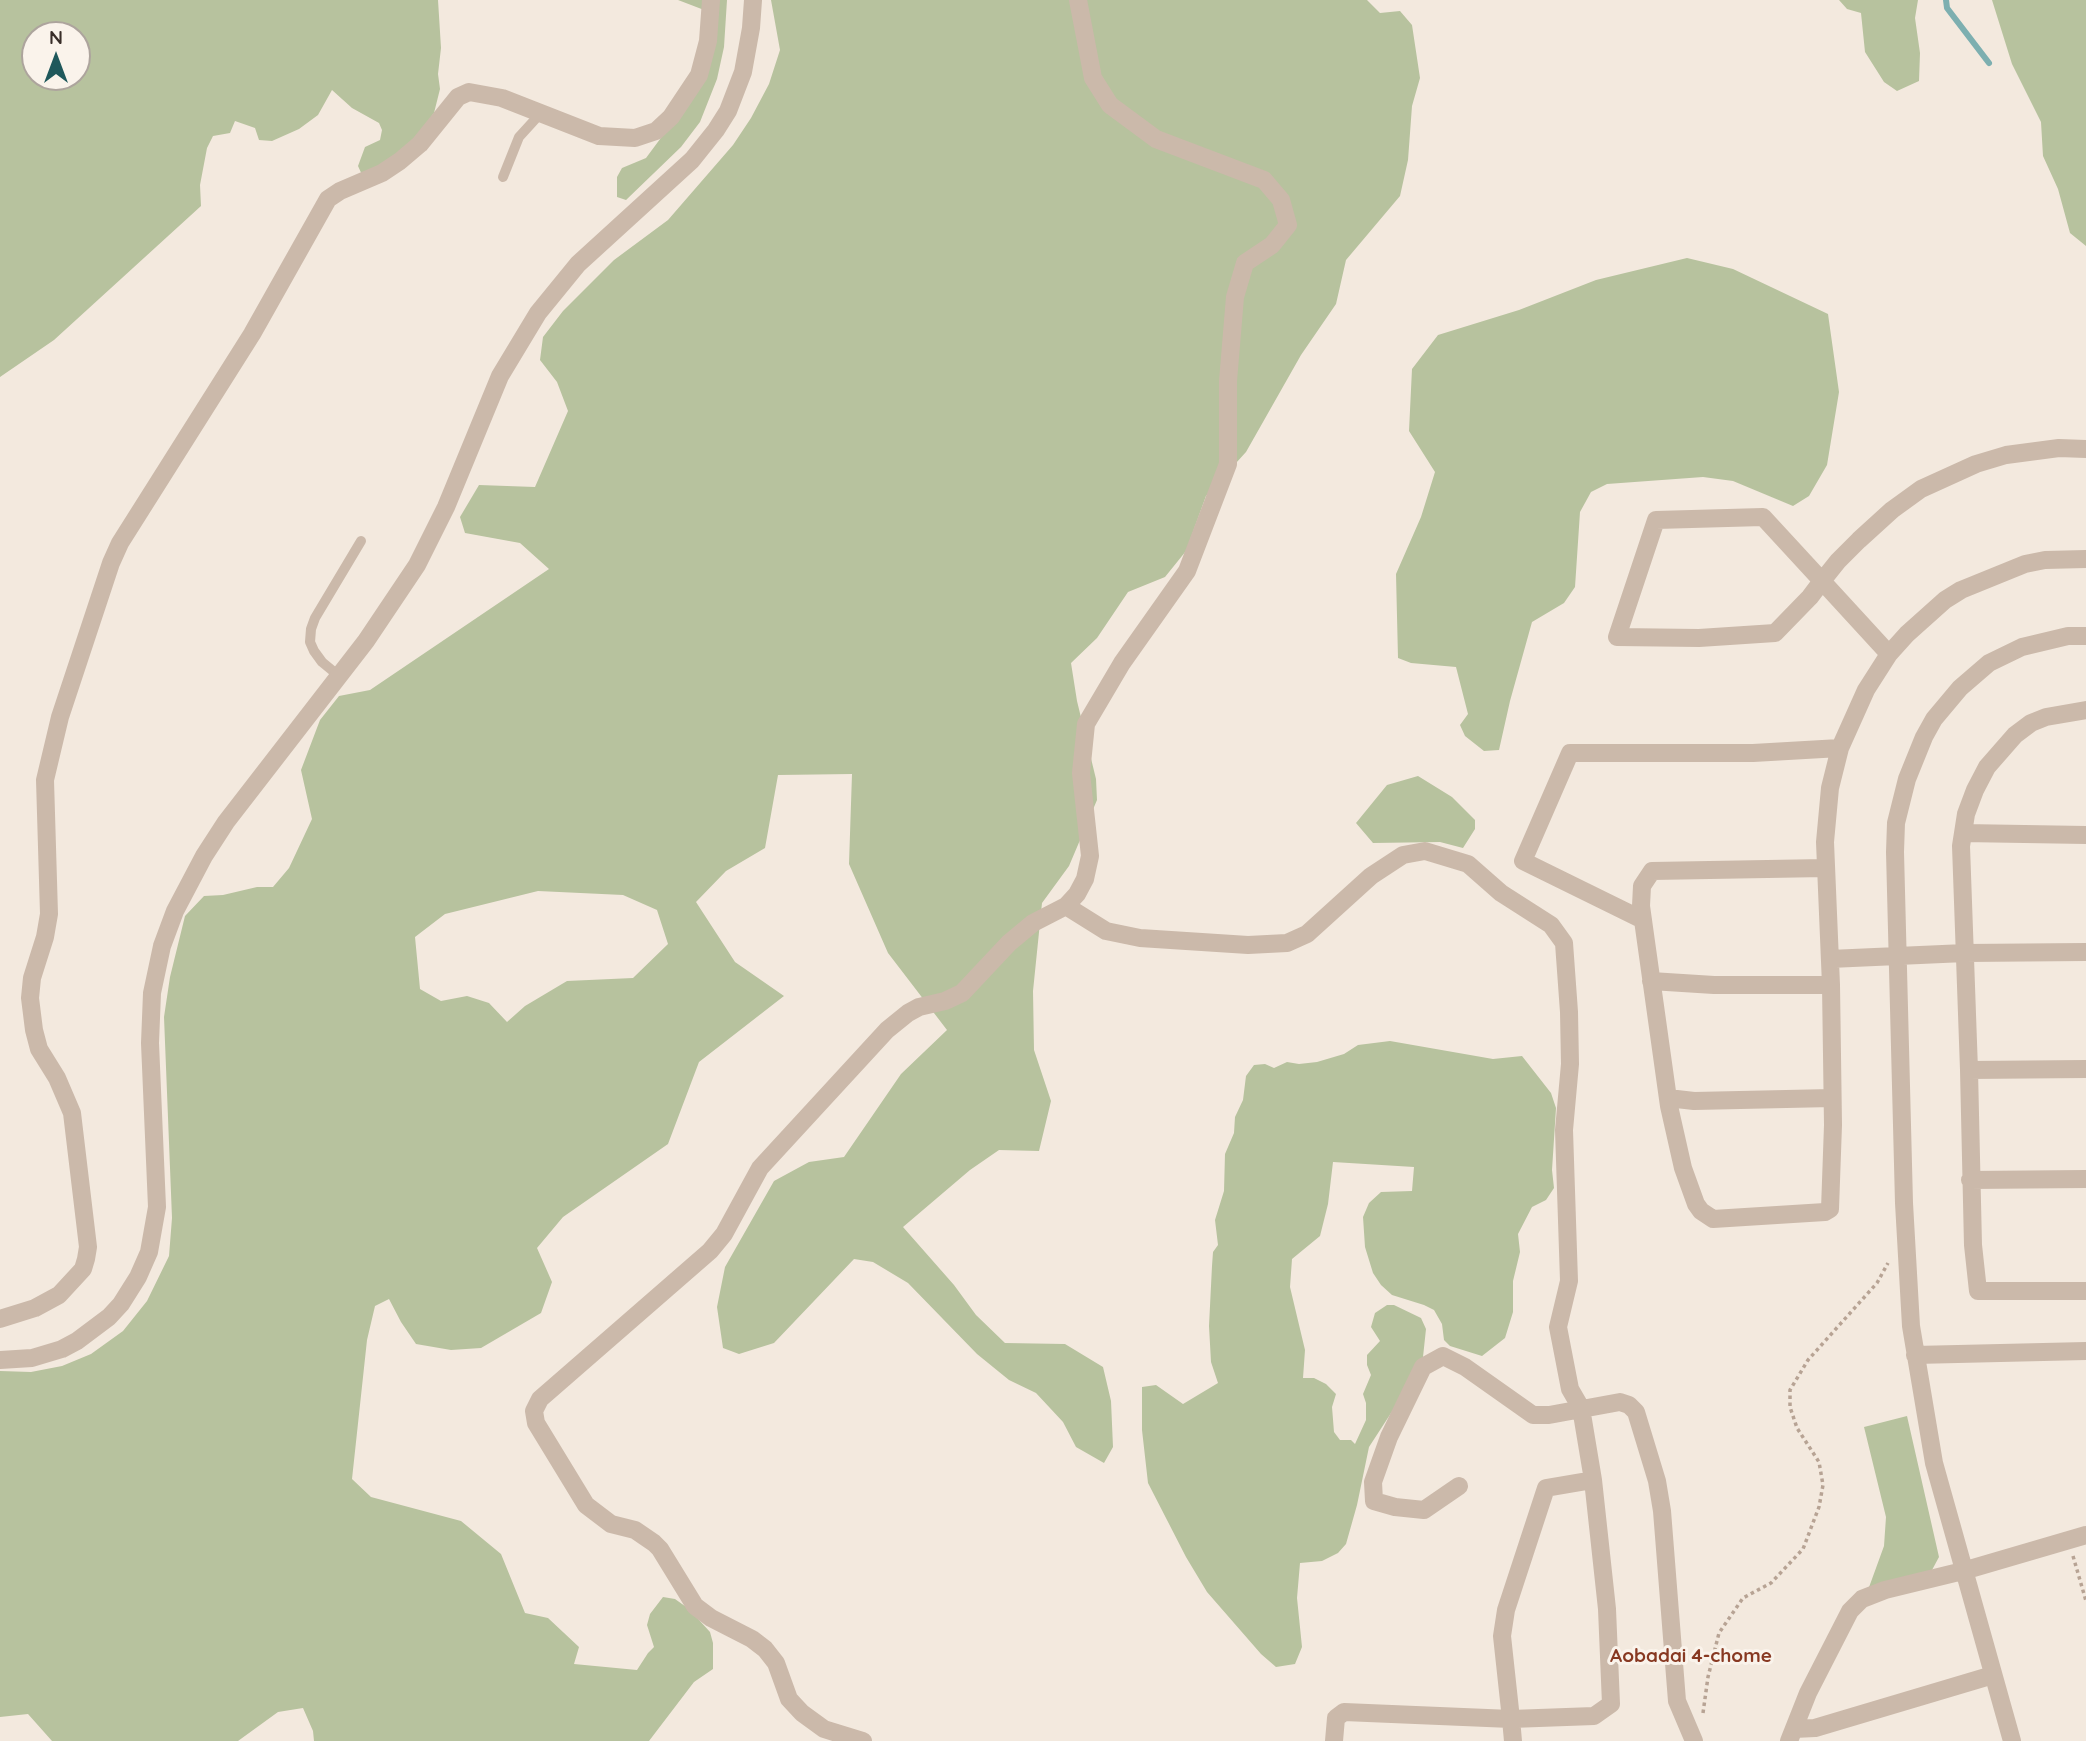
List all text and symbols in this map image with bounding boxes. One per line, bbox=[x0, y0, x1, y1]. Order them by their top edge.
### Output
north arrow bbox=[21, 21, 91, 91]
text: N bbox=[49, 25, 63, 49]
district label: Aobadai 4-chome bbox=[1610, 1645, 1772, 1667]

